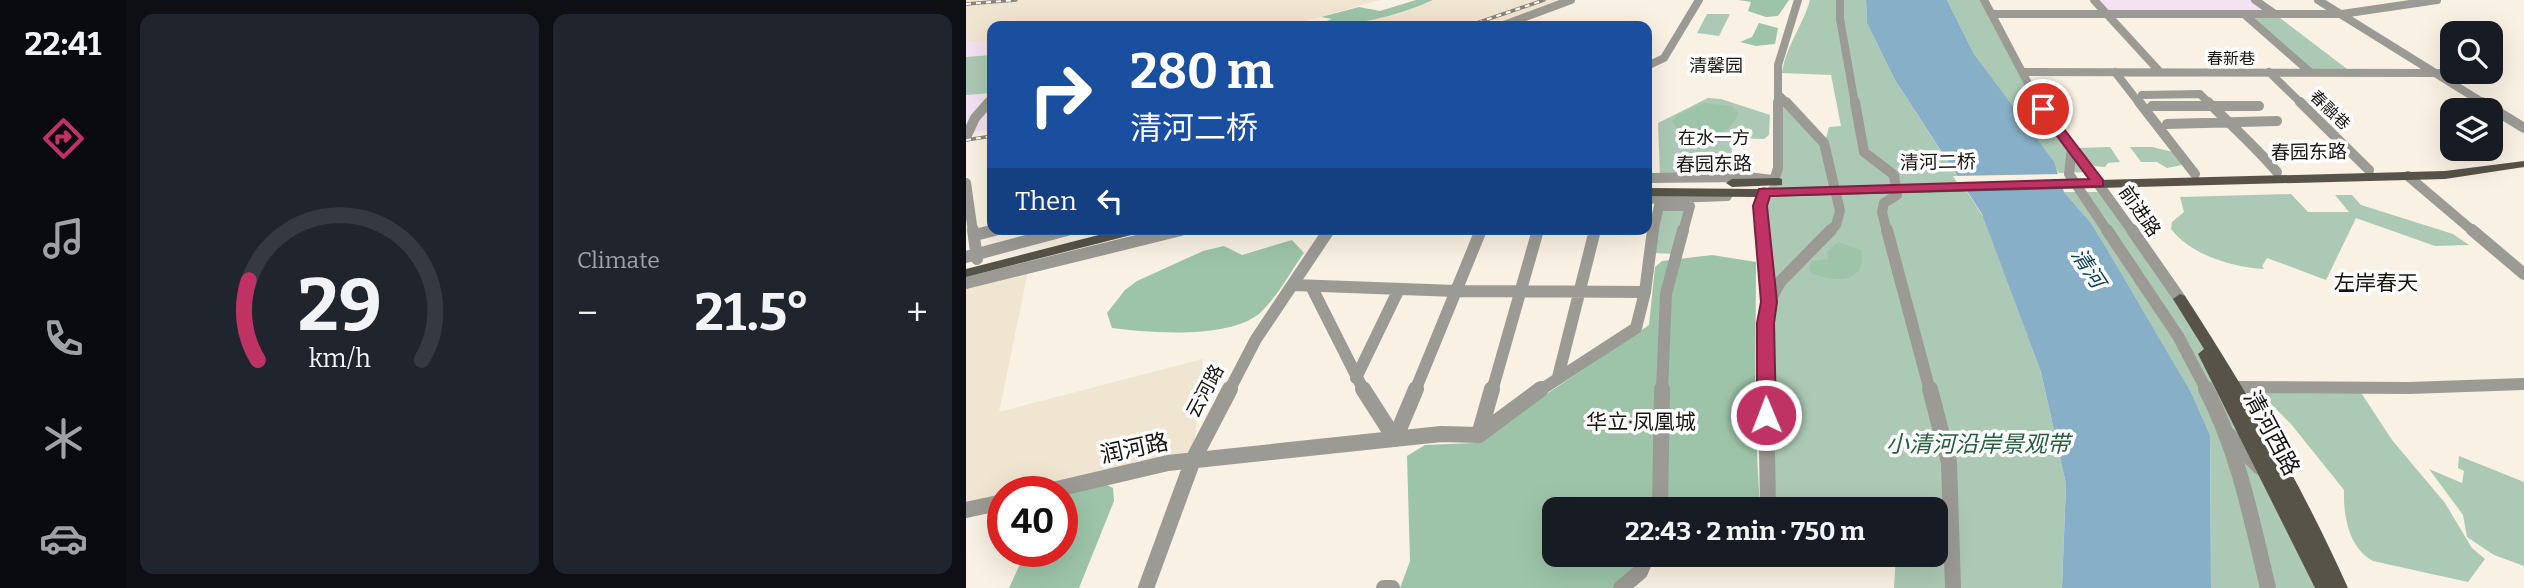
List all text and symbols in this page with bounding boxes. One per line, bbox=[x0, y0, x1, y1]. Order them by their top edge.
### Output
map controls bbox=[2440, 21, 2503, 161]
button: search bbox=[2440, 21, 2503, 84]
text: 22:41 bbox=[25, 25, 101, 63]
text: 280 m bbox=[1130, 42, 1274, 101]
icon: right bbox=[1015, 49, 1106, 140]
street label: 春新巷 bbox=[2207, 49, 2255, 68]
district label: 清馨园 bbox=[1689, 55, 1743, 77]
pin bbox=[2013, 79, 2073, 139]
street label: 春融巷 bbox=[2306, 86, 2354, 134]
icon: arrive bbox=[2024, 90, 2062, 128]
button: layers bbox=[2440, 98, 2503, 161]
text: 清河二桥 bbox=[1130, 109, 1258, 147]
icon: directions bbox=[39, 114, 88, 163]
district label: 在水一方 bbox=[1678, 127, 1750, 149]
street label: 春园东路 bbox=[2271, 140, 2347, 164]
street label: 清河二桥 bbox=[1900, 150, 1976, 174]
street label: 春园东路 bbox=[1676, 152, 1752, 176]
street label: 前进路 bbox=[2114, 181, 2166, 241]
icon: left bbox=[1091, 182, 1129, 220]
text: Then bbox=[1015, 186, 1077, 217]
icon: music bbox=[39, 214, 88, 263]
water label: 清河 bbox=[2066, 243, 2113, 296]
text: Climate bbox=[577, 246, 660, 274]
text: 29 bbox=[297, 262, 382, 349]
district label: 左岸春天 bbox=[2334, 270, 2418, 296]
text: 21.5° bbox=[695, 281, 810, 344]
text: − bbox=[577, 290, 598, 336]
text: + bbox=[906, 290, 928, 336]
icon: phone bbox=[39, 314, 88, 363]
text: km/h bbox=[309, 344, 371, 374]
street label: 云河路 bbox=[1181, 360, 1229, 422]
position arrow bbox=[1729, 378, 1803, 452]
street label: 清河西路 bbox=[2238, 386, 2306, 480]
district label: 华立·凤凰城 bbox=[1586, 409, 1696, 435]
icon: climate bbox=[39, 414, 88, 463]
street label: 润河路 bbox=[1097, 427, 1171, 469]
park label: 小清河沿岸景观带 bbox=[1886, 430, 2074, 458]
speed limit sign: 40 bbox=[987, 476, 1078, 567]
icon: car bbox=[39, 514, 88, 563]
text: 22:43 · 2 min · 750 m bbox=[1625, 516, 1865, 547]

